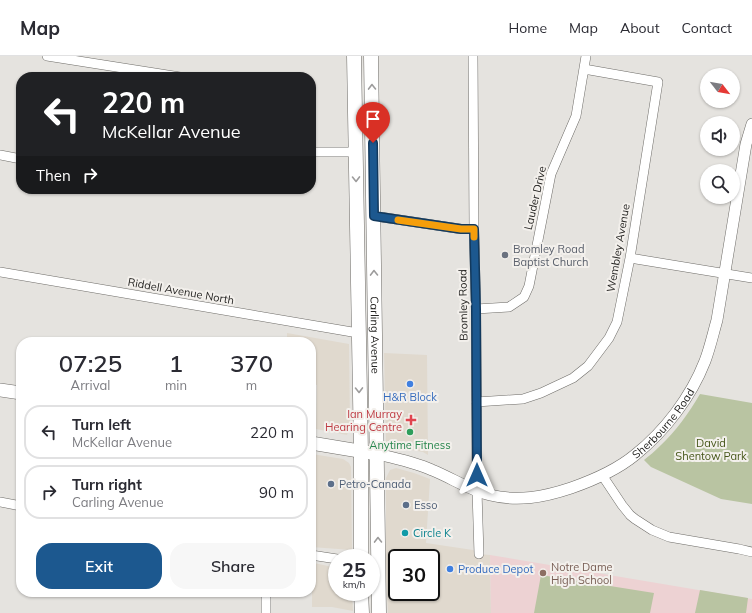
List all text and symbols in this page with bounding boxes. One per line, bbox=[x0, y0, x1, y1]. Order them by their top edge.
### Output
text: Map bbox=[20, 16, 60, 40]
text: Home bbox=[508, 19, 547, 37]
text: Map bbox=[569, 19, 598, 37]
text: About bbox=[620, 19, 660, 37]
text: Contact bbox=[682, 19, 732, 37]
north arrow bbox=[700, 68, 740, 108]
map controls bbox=[700, 68, 740, 204]
one-way arrow bbox=[368, 84, 376, 90]
text: 220 m bbox=[102, 85, 185, 120]
icon: left bbox=[36, 88, 88, 140]
pin bbox=[356, 102, 390, 143]
icon: arrive bbox=[362, 108, 384, 130]
button: sound bbox=[700, 116, 740, 156]
text: McKellar Avenue bbox=[102, 120, 241, 143]
icon: right bbox=[79, 164, 101, 186]
button: search bbox=[700, 164, 740, 204]
street label: Lauder Drive bbox=[521, 165, 549, 231]
text: Then bbox=[36, 166, 71, 185]
one-way arrow bbox=[352, 176, 360, 182]
street label: Wembley Avenue bbox=[603, 203, 633, 293]
place label: Bromley Road Baptist Church bbox=[513, 242, 588, 269]
marker: Bromley Road Baptist Church bbox=[500, 250, 510, 260]
street label: Bromley Road bbox=[455, 269, 471, 341]
one-way arrow bbox=[370, 270, 378, 276]
street label: Riddell Avenue North bbox=[127, 275, 235, 307]
street label: Carling Avenue bbox=[367, 296, 383, 374]
text: 07:25 bbox=[59, 348, 122, 378]
text: 1 bbox=[169, 348, 183, 378]
text: 370 bbox=[230, 348, 273, 378]
text: Arrival bbox=[71, 377, 110, 393]
text: min bbox=[165, 377, 187, 393]
text: m bbox=[246, 377, 257, 393]
marker: H&R Block bbox=[405, 379, 415, 389]
street label: Sherbourne Road bbox=[629, 386, 697, 462]
one-way arrow bbox=[355, 387, 363, 393]
place label: H&R Block bbox=[383, 390, 437, 404]
place label: Ian Murray Hearing Centre bbox=[325, 407, 402, 434]
marker: Ian Murray Hearing Centre bbox=[405, 414, 417, 426]
text: Turn left bbox=[72, 415, 131, 434]
icon: left bbox=[38, 421, 60, 443]
text: 220 m bbox=[250, 423, 294, 442]
marker: Anytime Fitness bbox=[405, 427, 415, 437]
text: McKellar Avenue bbox=[72, 434, 172, 450]
park label: David Shentow Park bbox=[675, 436, 747, 463]
place label: Anytime Fitness bbox=[369, 438, 451, 452]
position arrow bbox=[456, 454, 498, 496]
text: Turn right bbox=[72, 475, 142, 494]
place label: Petro-Canada bbox=[339, 477, 411, 491]
marker: Petro-Canada bbox=[326, 479, 336, 489]
icon: right bbox=[38, 481, 60, 503]
text: 90 m bbox=[259, 483, 294, 502]
text: Carling Avenue bbox=[72, 494, 164, 510]
place label: Esso bbox=[414, 498, 438, 512]
marker: Esso bbox=[401, 500, 411, 510]
place label: Circle K bbox=[413, 526, 452, 540]
marker: Circle K bbox=[400, 528, 410, 538]
one-way arrow bbox=[374, 537, 382, 543]
button: Exit bbox=[36, 543, 162, 589]
button: Share bbox=[170, 543, 296, 589]
speed limit sign: 30 bbox=[388, 549, 440, 601]
text: 25 bbox=[342, 557, 366, 582]
place label: Notre Dame High School bbox=[551, 560, 613, 587]
place label: Produce Depot bbox=[458, 562, 533, 576]
marker: Produce Depot bbox=[445, 564, 455, 574]
marker: Notre Dame High School bbox=[538, 568, 548, 578]
text: km/h bbox=[343, 578, 365, 591]

